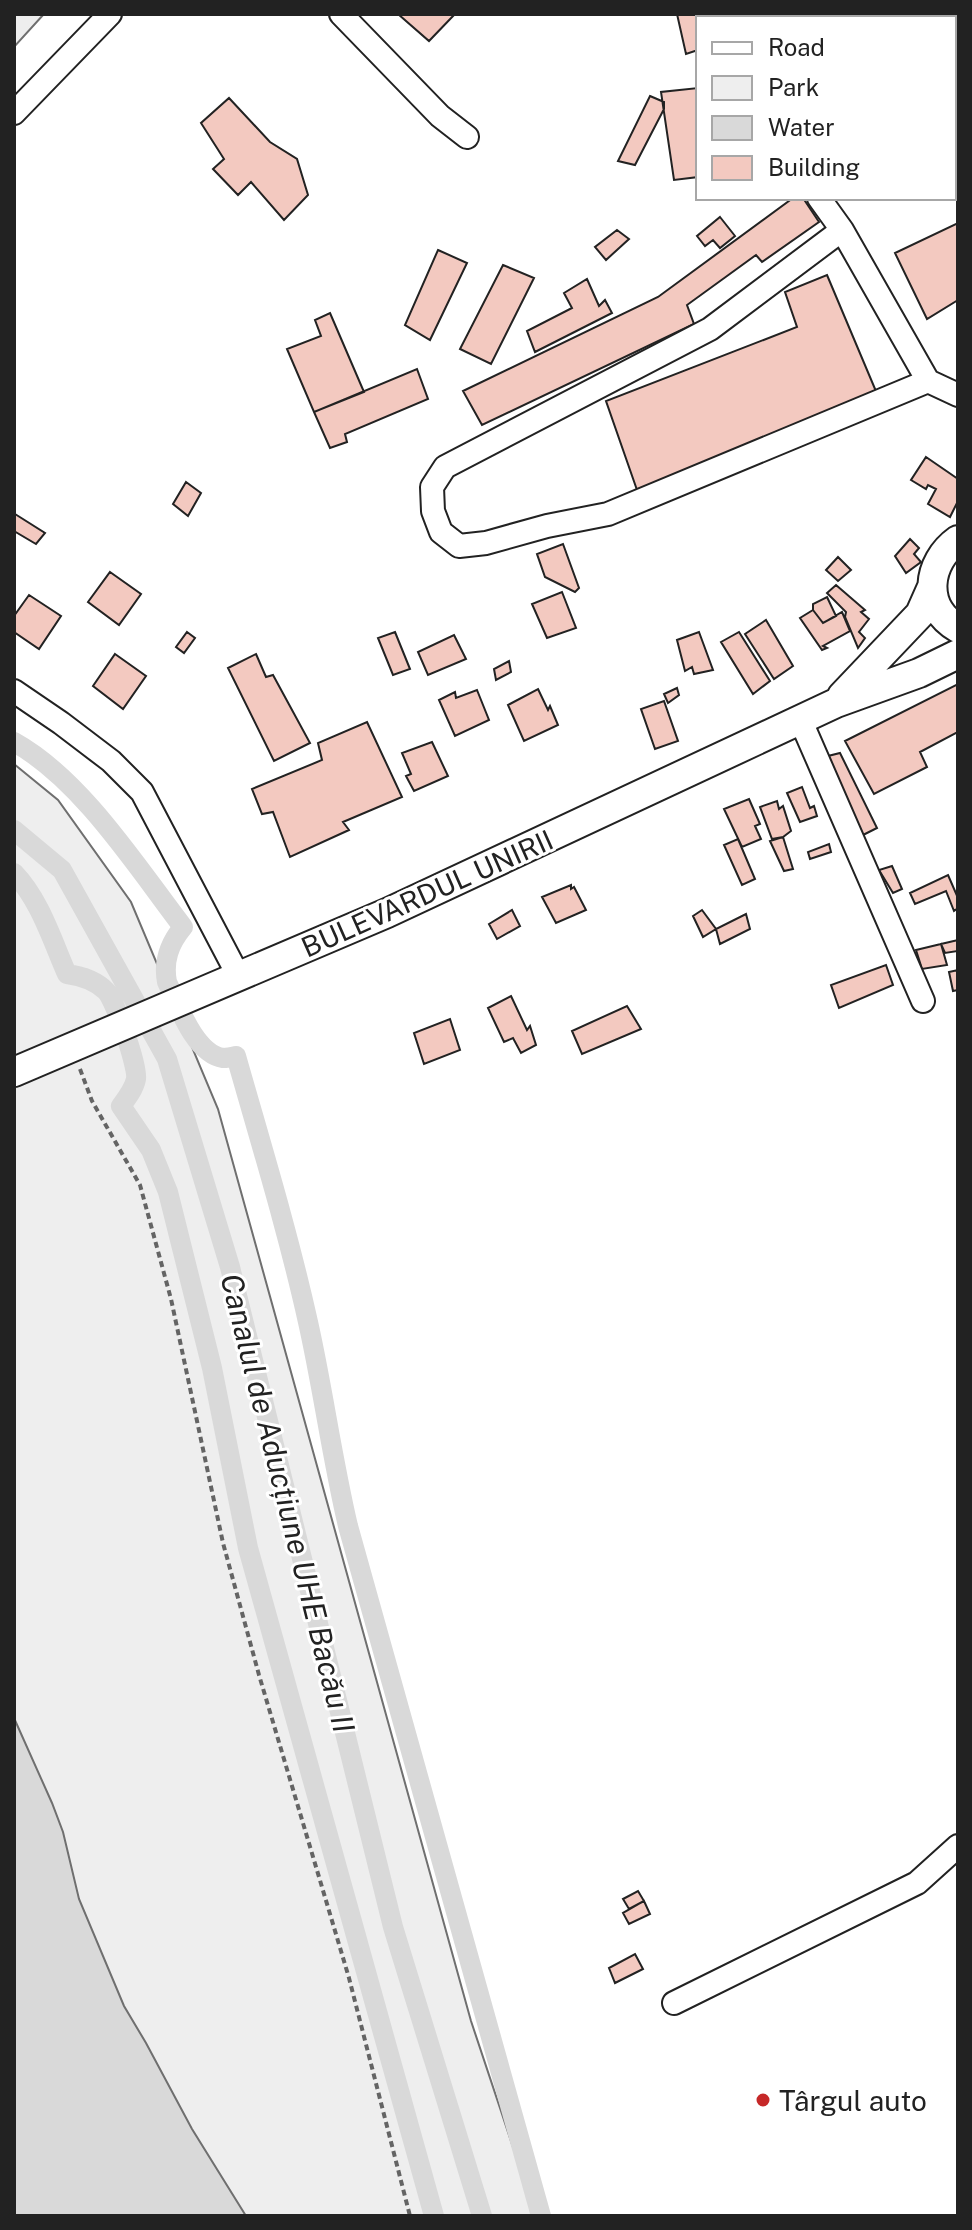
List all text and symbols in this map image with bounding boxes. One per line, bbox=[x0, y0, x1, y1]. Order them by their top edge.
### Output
legend bbox=[696, 16, 956, 200]
text: Road bbox=[768, 33, 825, 61]
text: Park bbox=[768, 73, 819, 101]
text: Water bbox=[768, 113, 835, 141]
text: Building bbox=[768, 153, 860, 181]
street label: BULEVARDUL UNIRII bbox=[296, 823, 558, 963]
water label: Canalul de Aducțiune UHE Bacău II bbox=[213, 1270, 363, 1736]
place label: Târgul auto bbox=[779, 2084, 927, 2117]
marker: Târgul auto bbox=[754, 2091, 772, 2109]

